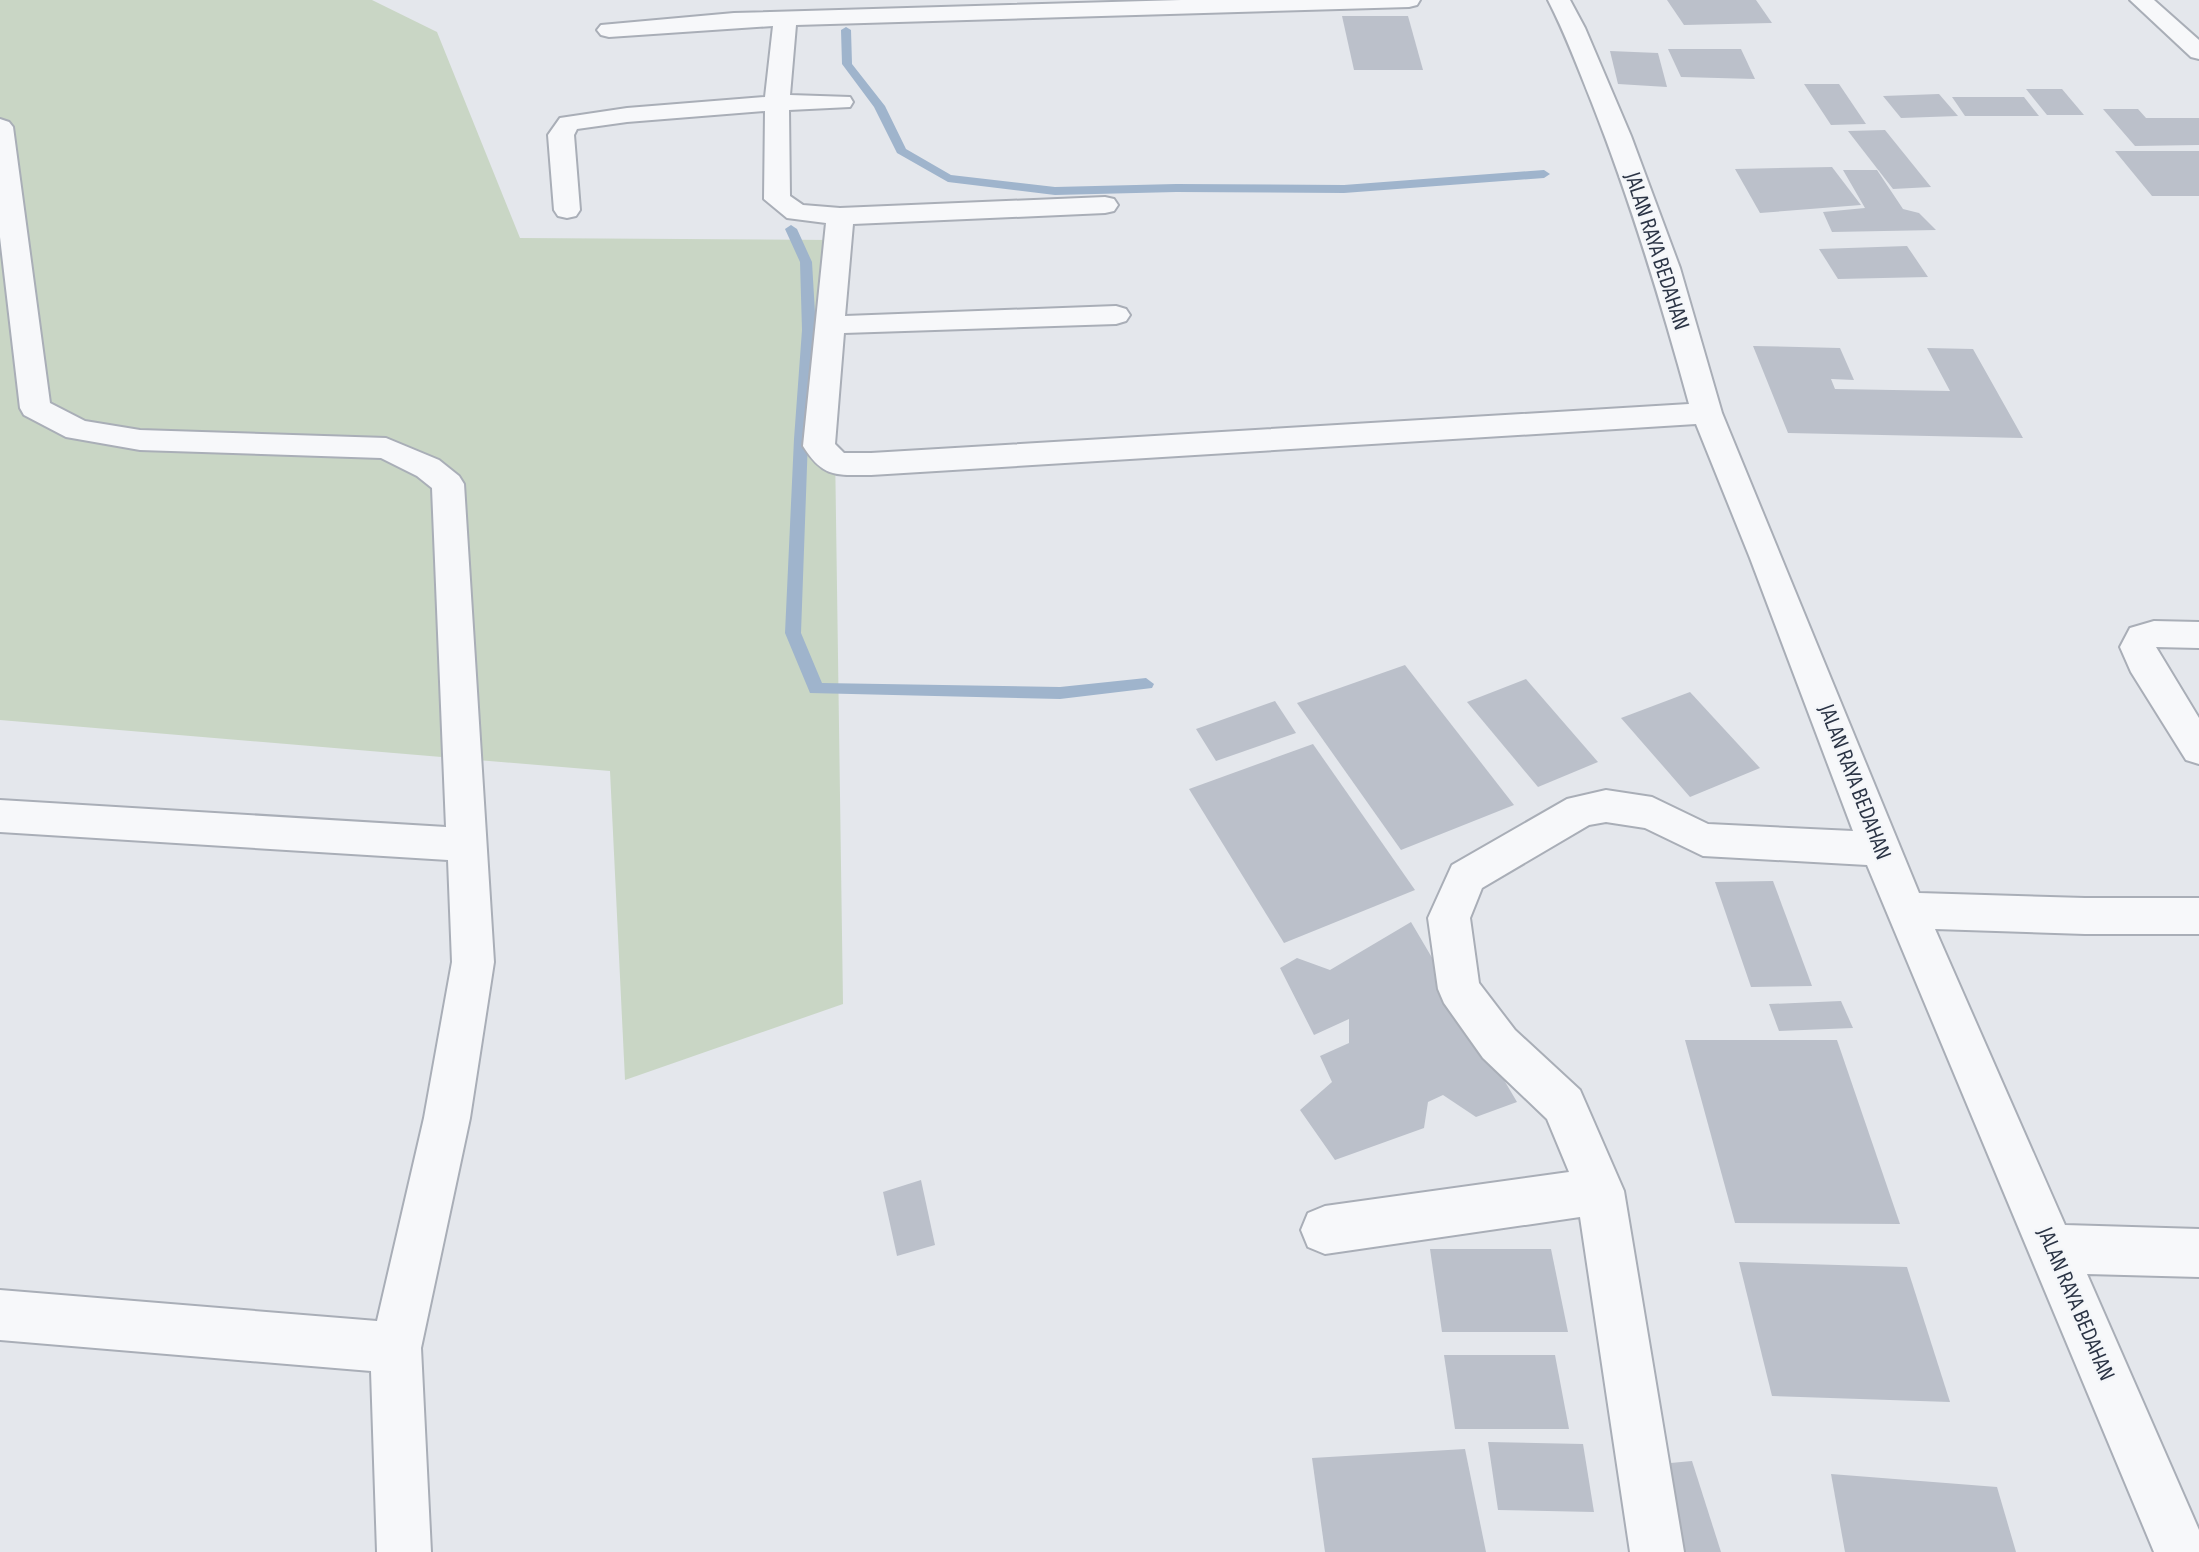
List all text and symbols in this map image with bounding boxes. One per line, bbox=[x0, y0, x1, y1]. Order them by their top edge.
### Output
street label: JALAN RAYA BEDAHAN bbox=[1618, 168, 1696, 333]
street label: JALAN RAYA BEDAHAN bbox=[1812, 700, 1897, 863]
street label: JALAN RAYA BEDAHAN bbox=[2031, 1222, 2121, 1385]

